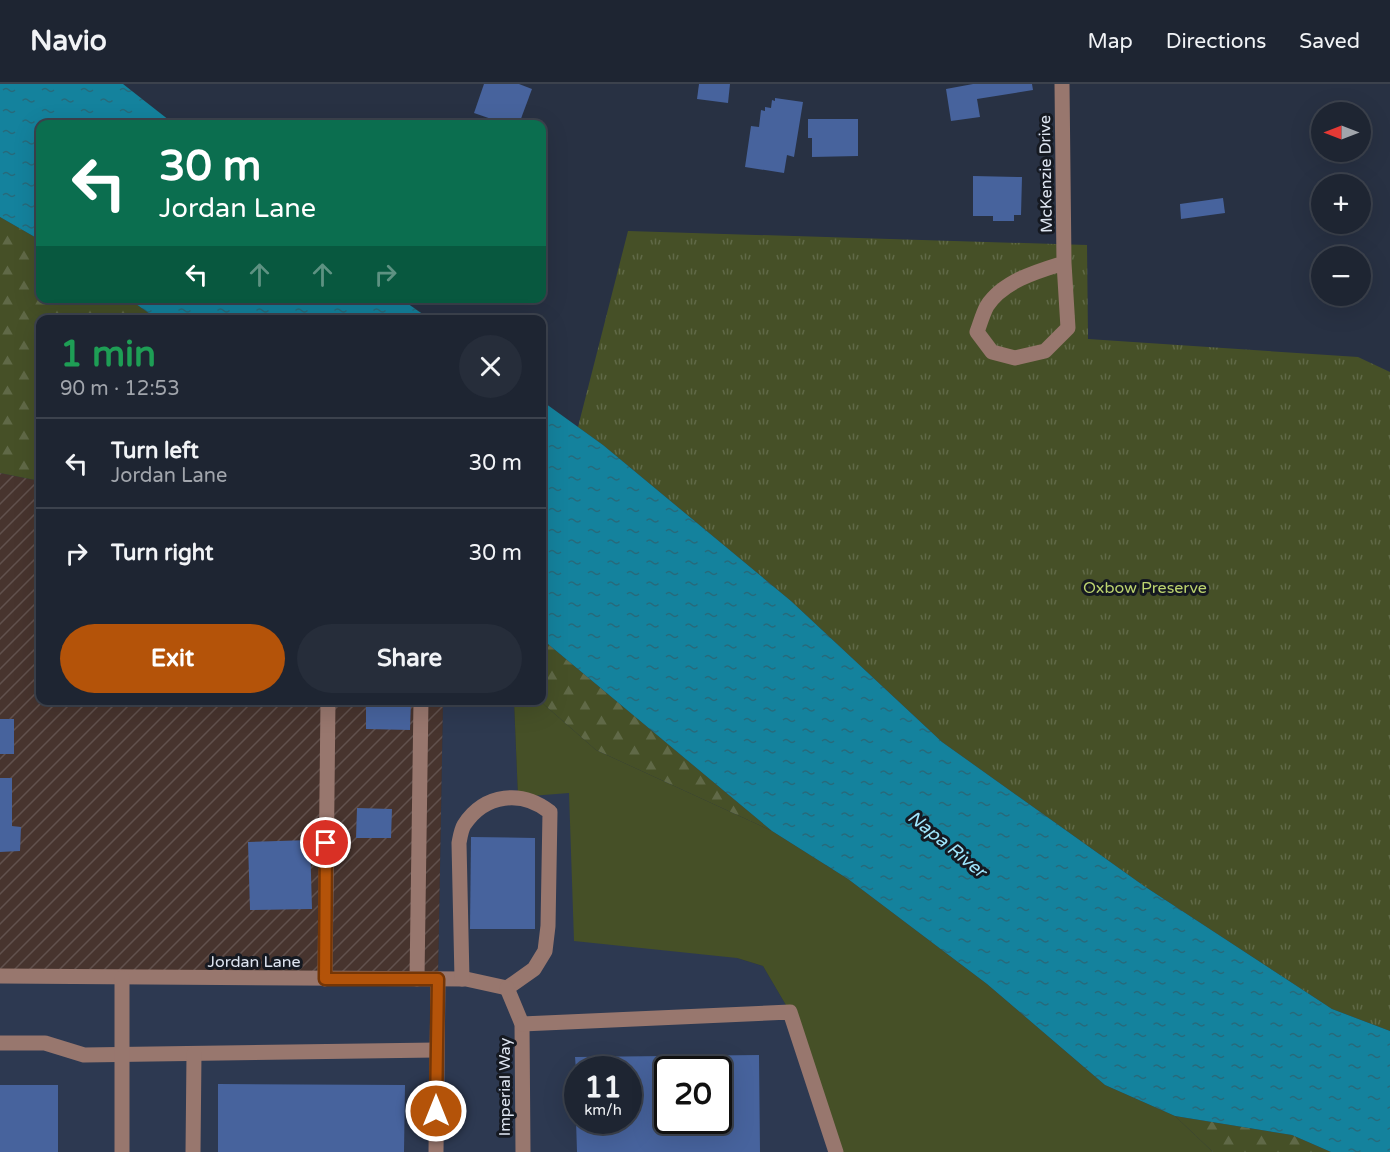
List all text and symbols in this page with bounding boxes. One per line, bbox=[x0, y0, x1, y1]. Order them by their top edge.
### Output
text: Navio bbox=[30, 24, 107, 58]
text: Map bbox=[1087, 29, 1133, 54]
text: Directions bbox=[1166, 29, 1266, 54]
text: Saved bbox=[1299, 29, 1360, 54]
north arrow bbox=[1311, 102, 1371, 162]
map controls bbox=[1311, 102, 1371, 306]
street label: McKenzie Drive bbox=[1035, 115, 1057, 233]
text: 30 m bbox=[159, 141, 261, 192]
icon: left bbox=[60, 144, 138, 222]
button: + bbox=[1311, 174, 1371, 234]
text: Jordan Lane bbox=[159, 192, 316, 225]
button: − bbox=[1311, 246, 1371, 306]
icon: left bbox=[180, 258, 213, 291]
icon: ahead bbox=[243, 258, 276, 291]
icon: ahead bbox=[306, 258, 339, 291]
icon: right bbox=[369, 258, 402, 291]
text: 1 min bbox=[60, 333, 156, 376]
button: close bbox=[459, 335, 522, 398]
text: 90 m · 12:53 bbox=[60, 377, 180, 401]
text: Turn left bbox=[111, 438, 199, 464]
icon: left bbox=[60, 447, 93, 480]
text: 30 m bbox=[468, 450, 522, 476]
text: Jordan Lane bbox=[111, 464, 227, 488]
icon: right bbox=[60, 537, 93, 570]
text: Turn right bbox=[111, 540, 213, 566]
text: 30 m bbox=[468, 540, 522, 566]
park label: Oxbow Preserve bbox=[1083, 578, 1207, 598]
button: Exit bbox=[60, 624, 285, 693]
button: Share bbox=[297, 624, 522, 693]
water label: Napa River bbox=[903, 806, 992, 884]
pin bbox=[300, 817, 351, 868]
icon: arrive bbox=[309, 826, 342, 859]
street label: Jordan Lane bbox=[207, 952, 301, 972]
street label: Imperial Way bbox=[495, 1037, 515, 1136]
speed limit sign: 20 bbox=[654, 1056, 732, 1134]
text: 11 bbox=[584, 1069, 622, 1106]
position arrow bbox=[404, 1079, 468, 1143]
text: km/h bbox=[584, 1101, 622, 1119]

